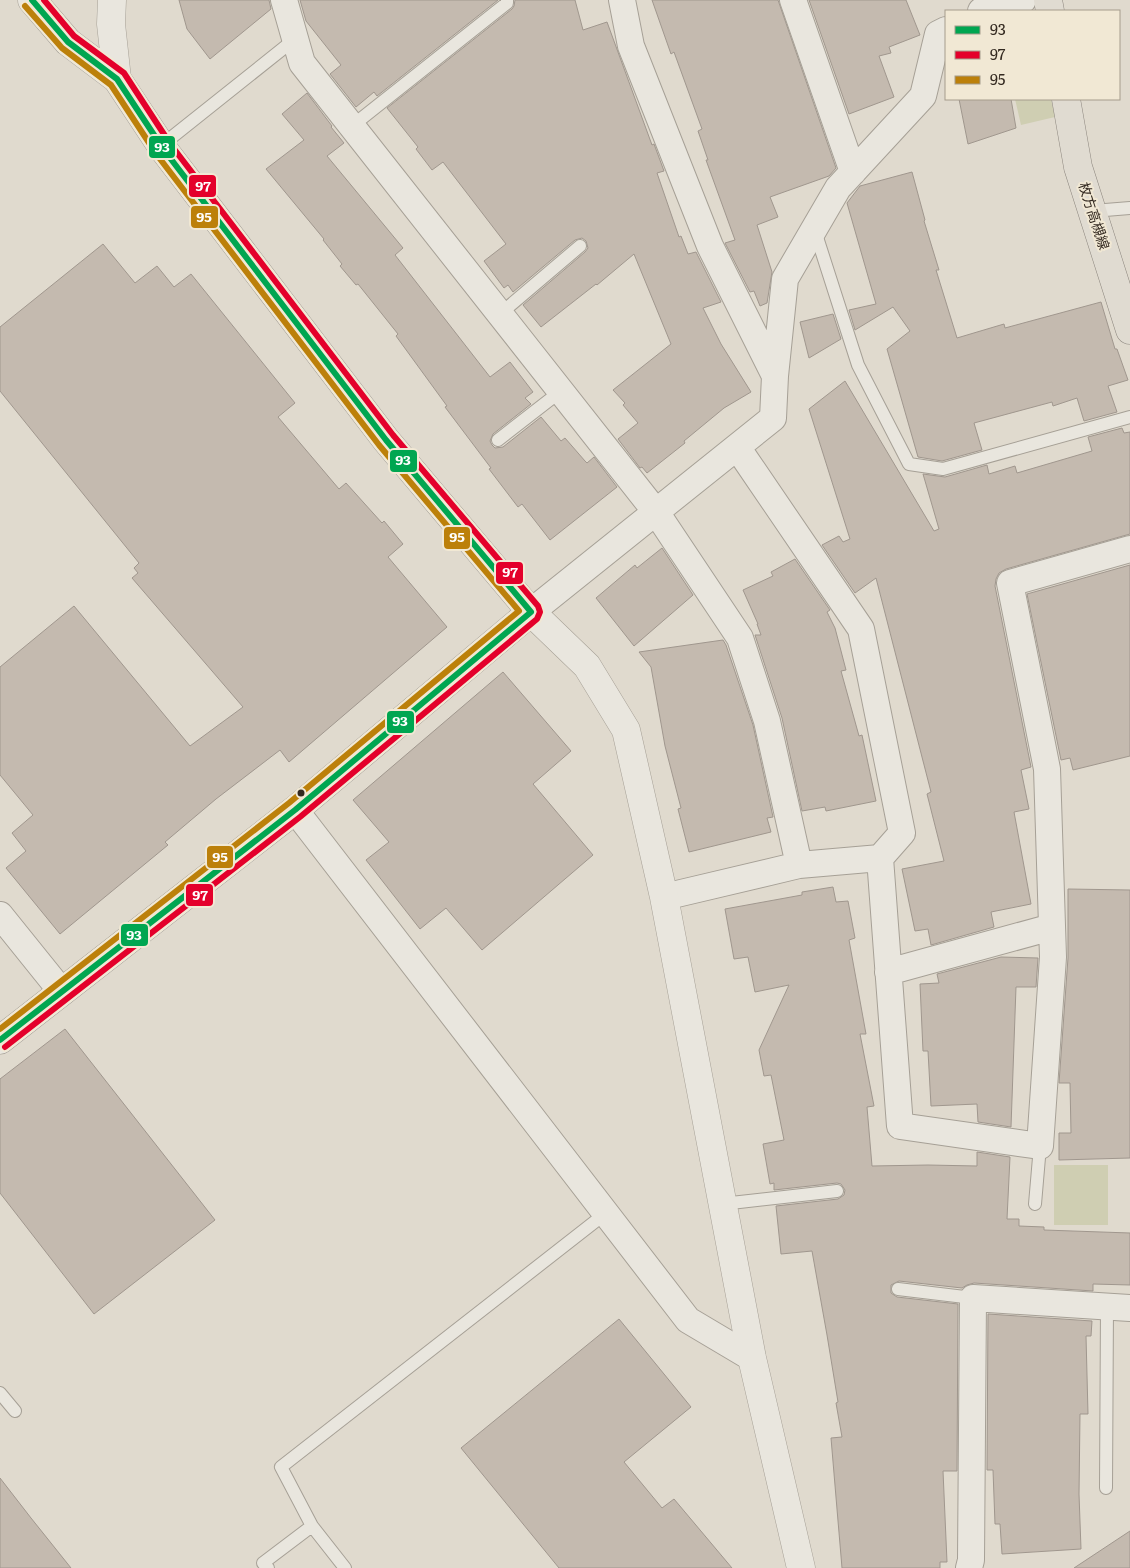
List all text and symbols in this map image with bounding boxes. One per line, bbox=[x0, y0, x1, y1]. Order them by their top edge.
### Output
legend bbox=[945, 10, 1120, 100]
text: 93 bbox=[990, 17, 1006, 40]
text: 97 bbox=[990, 42, 1006, 65]
text: 95 bbox=[990, 67, 1006, 90]
line badge: 93 bbox=[148, 135, 176, 159]
text: 93 bbox=[154, 136, 170, 156]
line badge: 97 bbox=[188, 174, 217, 198]
text: 97 bbox=[195, 175, 211, 195]
street label: 枚方高槻線 bbox=[1075, 179, 1115, 252]
line badge: 95 bbox=[190, 205, 219, 229]
text: 95 bbox=[196, 206, 212, 226]
line badge: 93 bbox=[389, 449, 418, 473]
text: 93 bbox=[395, 449, 411, 469]
line badge: 95 bbox=[443, 526, 471, 550]
text: 95 bbox=[449, 526, 465, 546]
line badge: 97 bbox=[495, 561, 524, 585]
text: 97 bbox=[502, 561, 518, 581]
line badge: 93 bbox=[386, 710, 415, 734]
text: 93 bbox=[392, 710, 408, 730]
unlabelled marker bbox=[296, 788, 306, 798]
line badge: 95 bbox=[206, 845, 234, 869]
text: 95 bbox=[212, 846, 228, 866]
line badge: 97 bbox=[185, 883, 214, 907]
text: 97 bbox=[192, 884, 208, 904]
line badge: 93 bbox=[120, 923, 149, 947]
text: 93 bbox=[126, 924, 142, 944]

